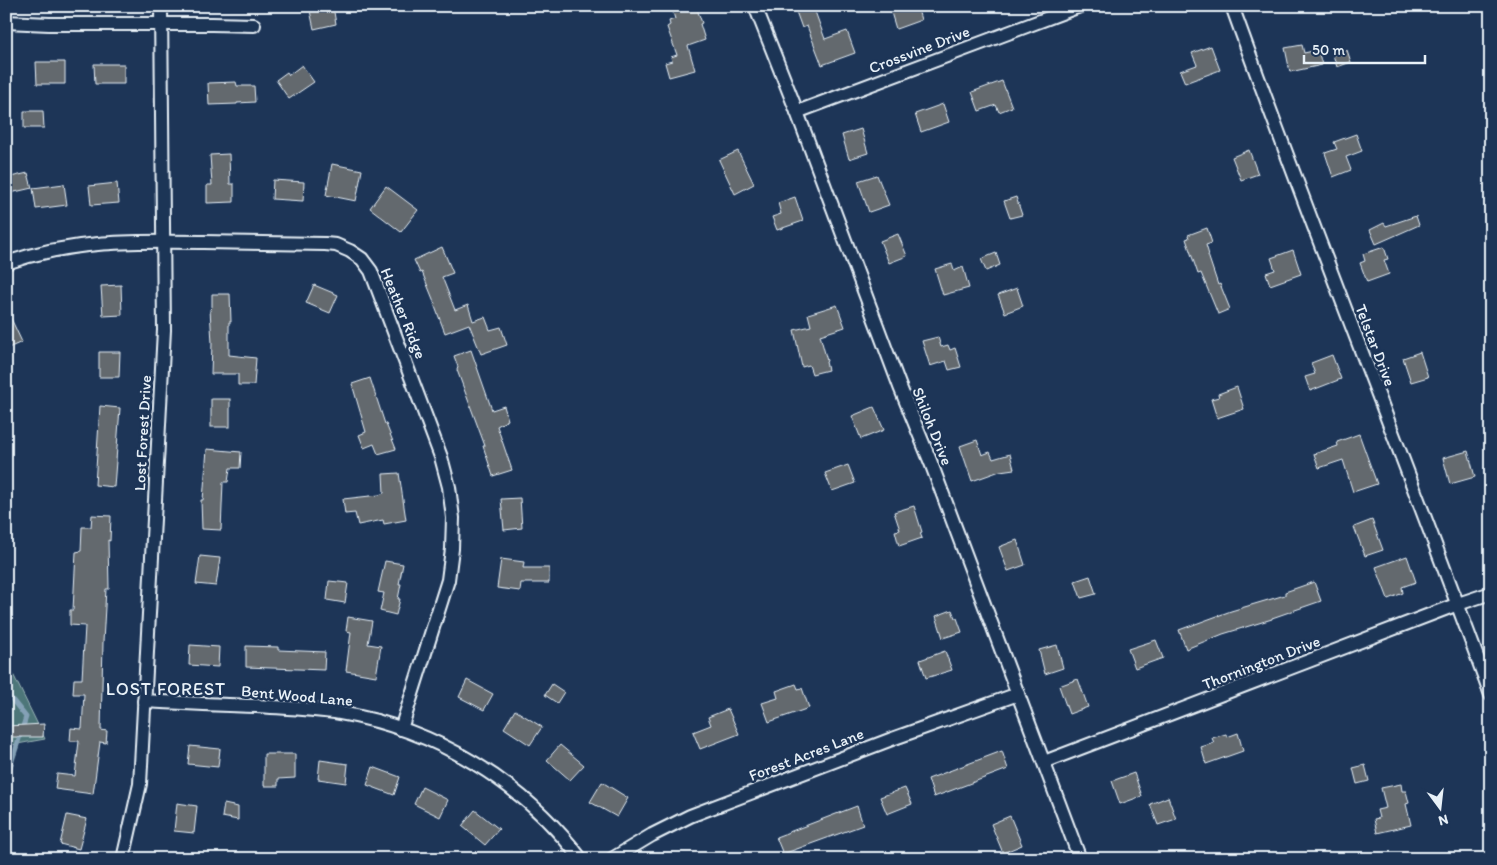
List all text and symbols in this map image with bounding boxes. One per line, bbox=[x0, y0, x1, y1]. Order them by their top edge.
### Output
street label: Crossvine Drive bbox=[866, 22, 972, 77]
scale bar bbox=[1304, 32, 1426, 64]
text: 50 m bbox=[1312, 41, 1345, 59]
street label: Heather Ridge bbox=[377, 265, 430, 362]
street label: Telstar Drive bbox=[1351, 302, 1400, 389]
street label: Lost Forest Drive bbox=[130, 374, 155, 492]
street label: Shiloh Drive bbox=[908, 384, 957, 468]
street label: Thornington Drive bbox=[1200, 631, 1323, 694]
district label: LOST FOREST bbox=[106, 678, 226, 700]
street label: Bent Wood Lane bbox=[240, 681, 354, 710]
street label: Forest Acres Lane bbox=[746, 724, 867, 785]
north arrow bbox=[1414, 782, 1464, 832]
text: N bbox=[1436, 811, 1450, 830]

